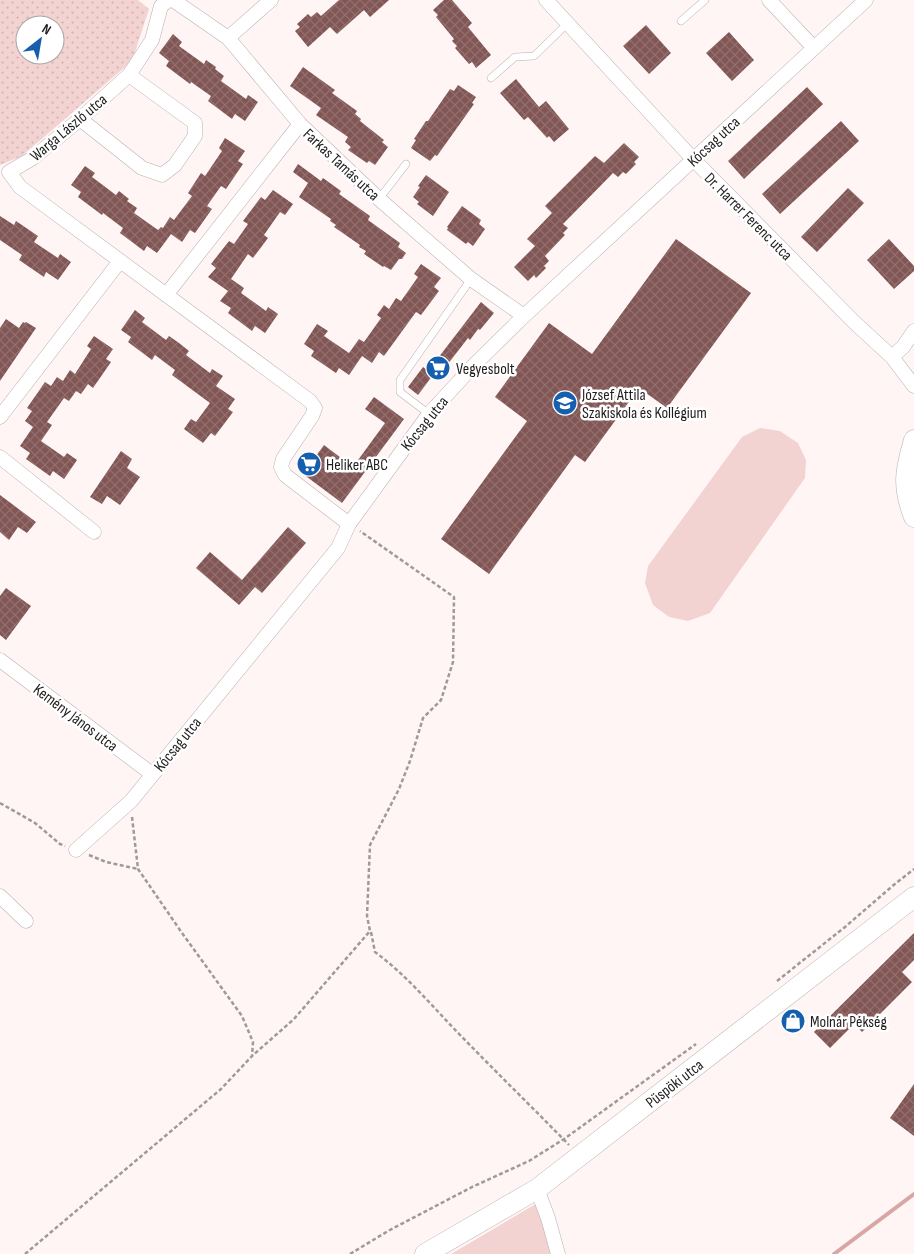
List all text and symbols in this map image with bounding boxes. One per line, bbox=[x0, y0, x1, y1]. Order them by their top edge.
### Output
north arrow bbox=[15, 15, 65, 65]
text: N bbox=[39, 20, 54, 38]
street label: Warga László utca bbox=[27, 90, 111, 166]
street label: Kócsag utca bbox=[684, 113, 744, 171]
street label: Farkas Tamás utca bbox=[299, 125, 383, 205]
street label: Dr. Harrer Ferenc utca bbox=[700, 169, 796, 265]
supermarket icon: Vegyesbolt bbox=[425, 355, 451, 381]
place label: Vegyesbolt bbox=[456, 360, 515, 379]
place label: József Attila Szakiskola és Kollégium bbox=[581, 386, 707, 423]
school or university icon: József Attila Szakiskola és Kollégium bbox=[552, 390, 578, 416]
street label: Kócsag utca bbox=[397, 393, 453, 455]
supermarket icon: Heliker ABC bbox=[296, 451, 322, 477]
place label: Heliker ABC bbox=[326, 456, 388, 475]
street label: Kemény János utca bbox=[29, 680, 121, 756]
street label: Kócsag utca bbox=[150, 714, 206, 776]
shop icon: Molnár Pékség bbox=[780, 1008, 806, 1034]
place label: Molnár Pékség bbox=[810, 1013, 887, 1032]
street label: Püspöki utca bbox=[642, 1056, 708, 1113]

